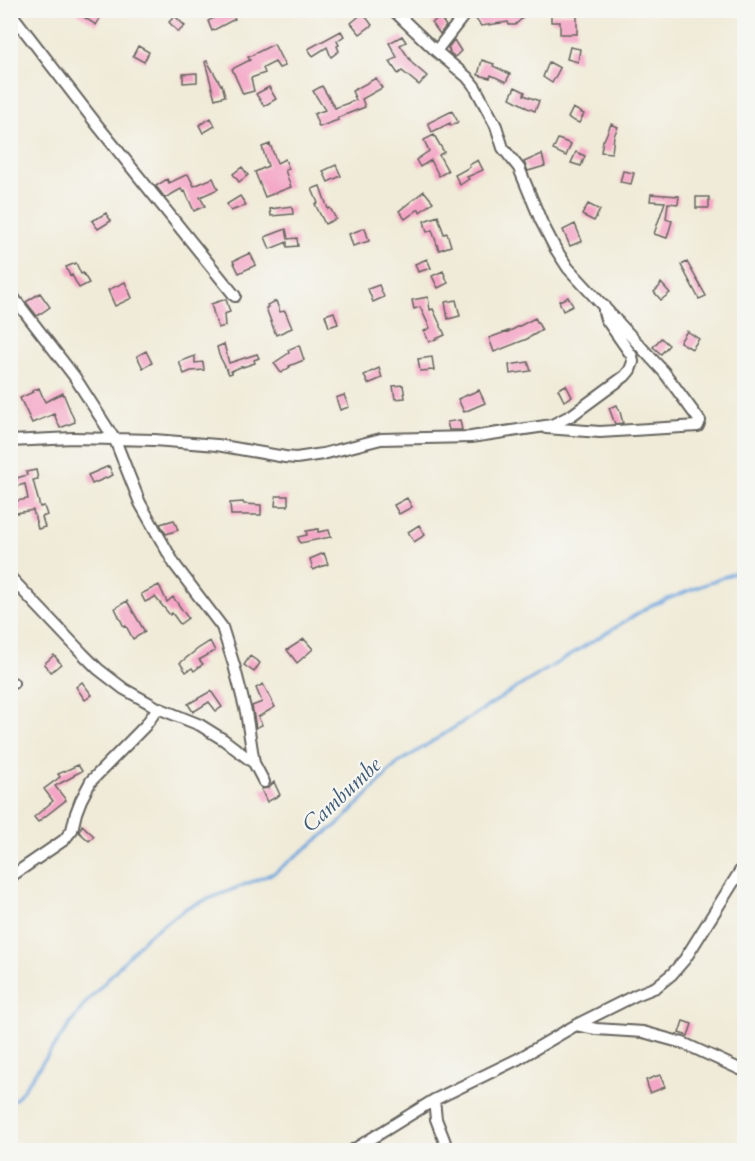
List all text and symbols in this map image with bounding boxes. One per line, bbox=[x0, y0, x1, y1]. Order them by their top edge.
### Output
water label: Cambumbe bbox=[296, 750, 388, 839]

